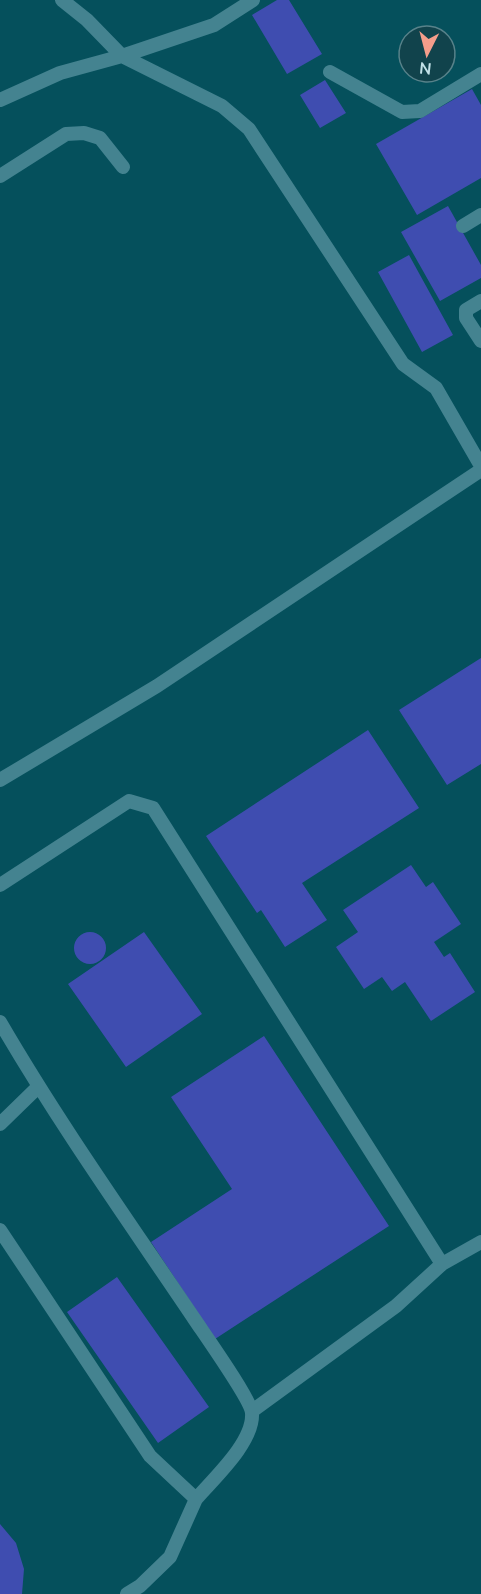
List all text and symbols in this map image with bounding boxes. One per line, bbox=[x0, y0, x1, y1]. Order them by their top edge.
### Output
north arrow bbox=[397, 24, 457, 84]
text: N bbox=[418, 58, 432, 79]

